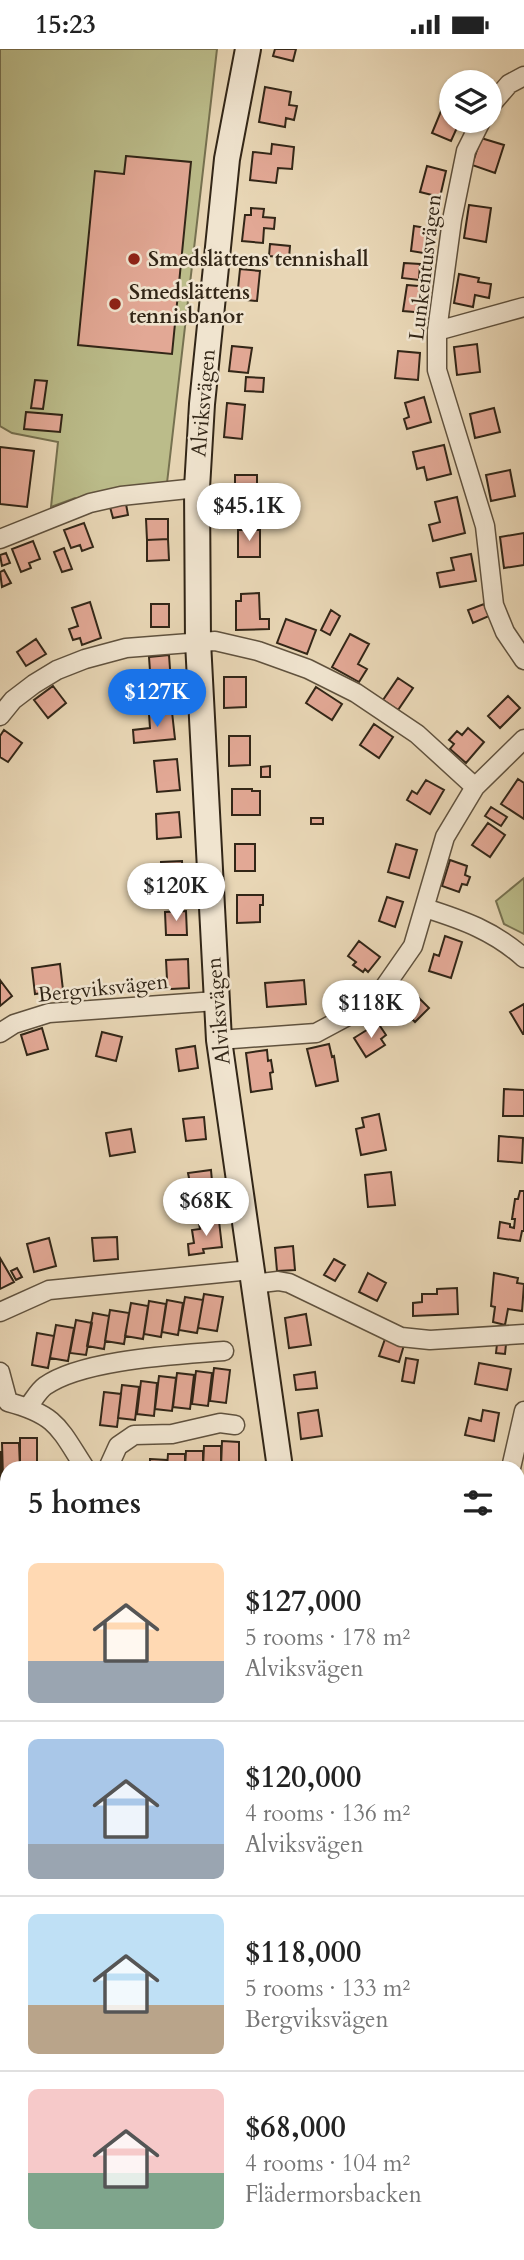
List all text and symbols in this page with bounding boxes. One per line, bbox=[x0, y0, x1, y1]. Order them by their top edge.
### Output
text: 15:23 bbox=[35, 7, 96, 42]
map controls bbox=[439, 70, 502, 133]
button: layers bbox=[439, 70, 502, 133]
street label: Lunkentusvägen bbox=[402, 192, 449, 342]
place label: Smedslättens tennishall bbox=[148, 245, 369, 274]
marker: Smedslättens tennishall bbox=[126, 251, 142, 267]
place label: Smedslättens tennisbanor bbox=[129, 278, 250, 331]
marker: Smedslättens tennisbanor bbox=[107, 296, 123, 312]
street label: Alviksvägen bbox=[184, 348, 223, 458]
pin: $45.1K bbox=[192, 483, 306, 543]
text: $45.1K bbox=[213, 490, 285, 521]
pin: $127K bbox=[108, 669, 206, 729]
text: $127K bbox=[124, 676, 190, 707]
pin: $120K bbox=[127, 863, 225, 923]
text: $120K bbox=[143, 870, 209, 901]
street label: Alviksvägen bbox=[199, 956, 238, 1066]
street label: Bergviksvägen bbox=[36, 967, 170, 1010]
pin: $118K bbox=[322, 981, 420, 1040]
text: $118K bbox=[338, 987, 404, 1018]
pin: $68K bbox=[165, 1179, 247, 1238]
text: $68K bbox=[179, 1185, 233, 1216]
text: 5 homes bbox=[28, 1483, 141, 1524]
icon: filters bbox=[459, 1484, 497, 1522]
text: $127,000 bbox=[245, 1581, 361, 1622]
icon: home bbox=[84, 1591, 168, 1675]
text: 5 rooms · 178 m² bbox=[245, 1622, 410, 1653]
text: Alviksvägen bbox=[245, 1653, 364, 1684]
text: $120,000 bbox=[245, 1757, 361, 1798]
icon: home bbox=[84, 1767, 168, 1851]
text: 4 rooms · 136 m² bbox=[245, 1798, 410, 1829]
text: Alviksvägen bbox=[245, 1829, 364, 1860]
text: $118,000 bbox=[245, 1932, 361, 1973]
icon: home bbox=[84, 1942, 168, 2026]
text: 5 rooms · 133 m² bbox=[245, 1973, 410, 2004]
text: Bergviksvägen bbox=[245, 2004, 389, 2035]
text: $68,000 bbox=[245, 2107, 346, 2148]
icon: home bbox=[84, 2117, 168, 2201]
text: 4 rooms · 104 m² bbox=[245, 2148, 410, 2179]
text: Flädermorsbacken bbox=[245, 2179, 422, 2210]

